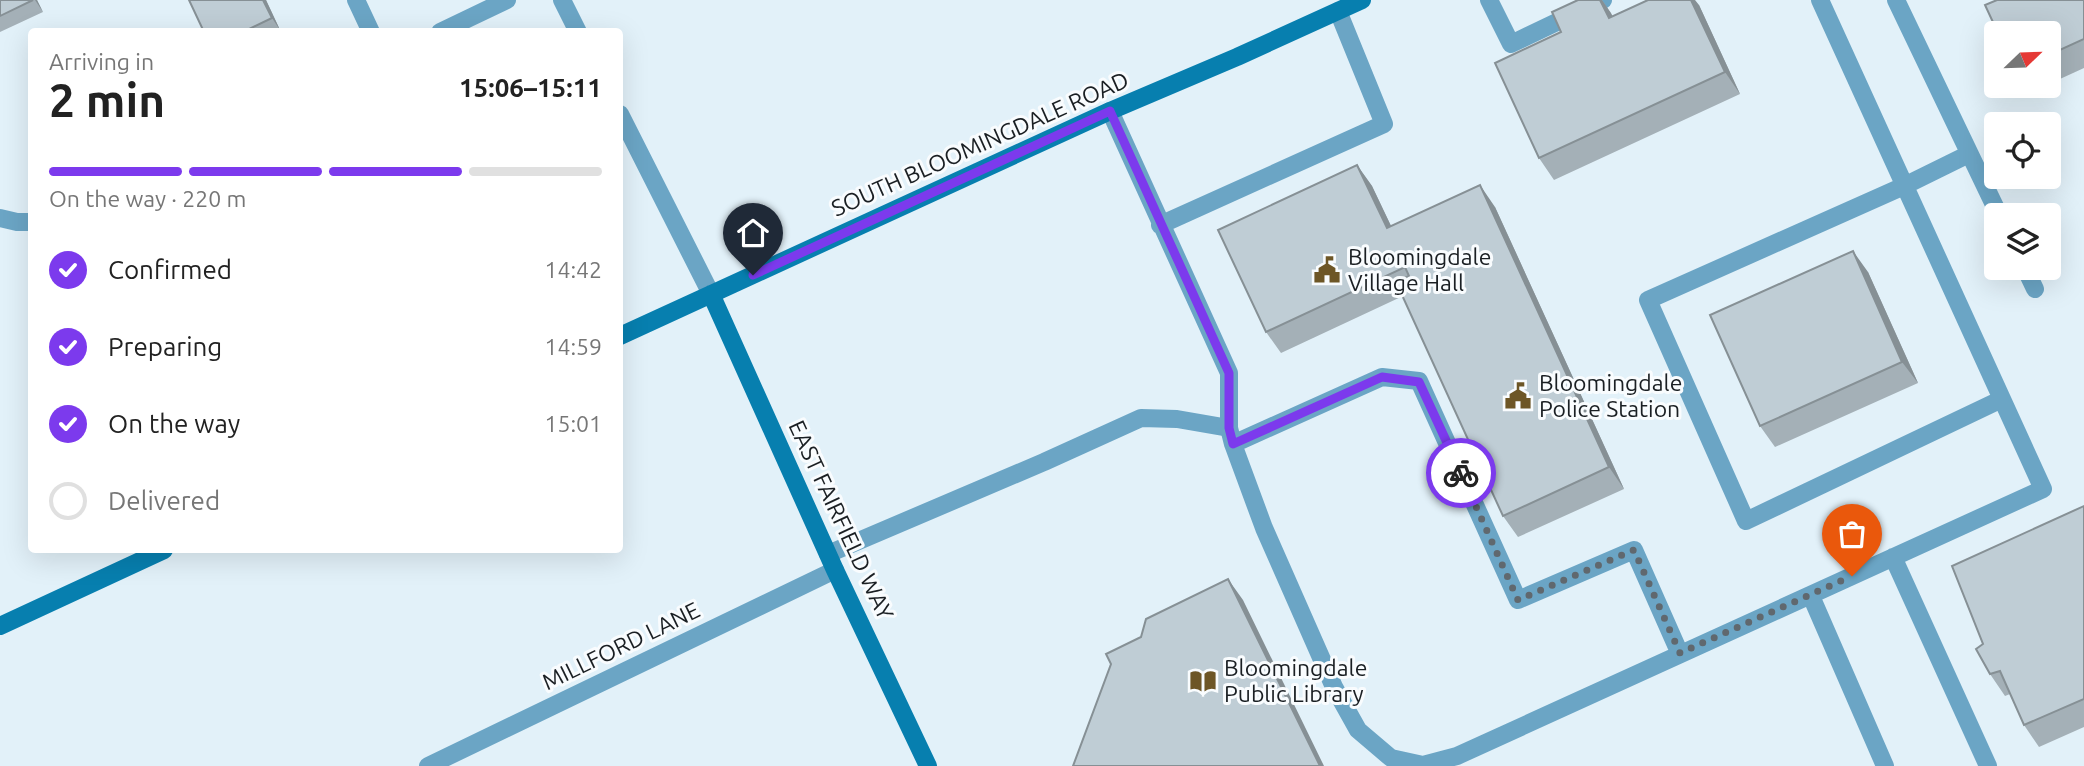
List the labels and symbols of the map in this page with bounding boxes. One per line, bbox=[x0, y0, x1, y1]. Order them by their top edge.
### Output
north arrow bbox=[1984, 21, 2062, 98]
street label: SOUTH BLOOMINGDALE ROAD bbox=[827, 67, 1132, 221]
pin bbox=[723, 203, 783, 275]
place label: Bloomingdale Village Hall bbox=[1348, 244, 1491, 295]
public building icon: Bloomingdale Village Hall bbox=[1312, 255, 1342, 285]
place label: Bloomingdale Police Station bbox=[1539, 370, 1682, 421]
public building icon: Bloomingdale Police Station bbox=[1503, 381, 1533, 411]
street label: EAST FAIRFIELD WAY bbox=[784, 416, 899, 624]
courier bbox=[1426, 438, 1496, 508]
pin bbox=[1822, 504, 1882, 576]
street label: MILLFORD LANE bbox=[538, 597, 703, 694]
place label: Bloomingdale Public Library bbox=[1224, 655, 1367, 706]
library icon: Bloomingdale Public Library bbox=[1188, 666, 1218, 696]

